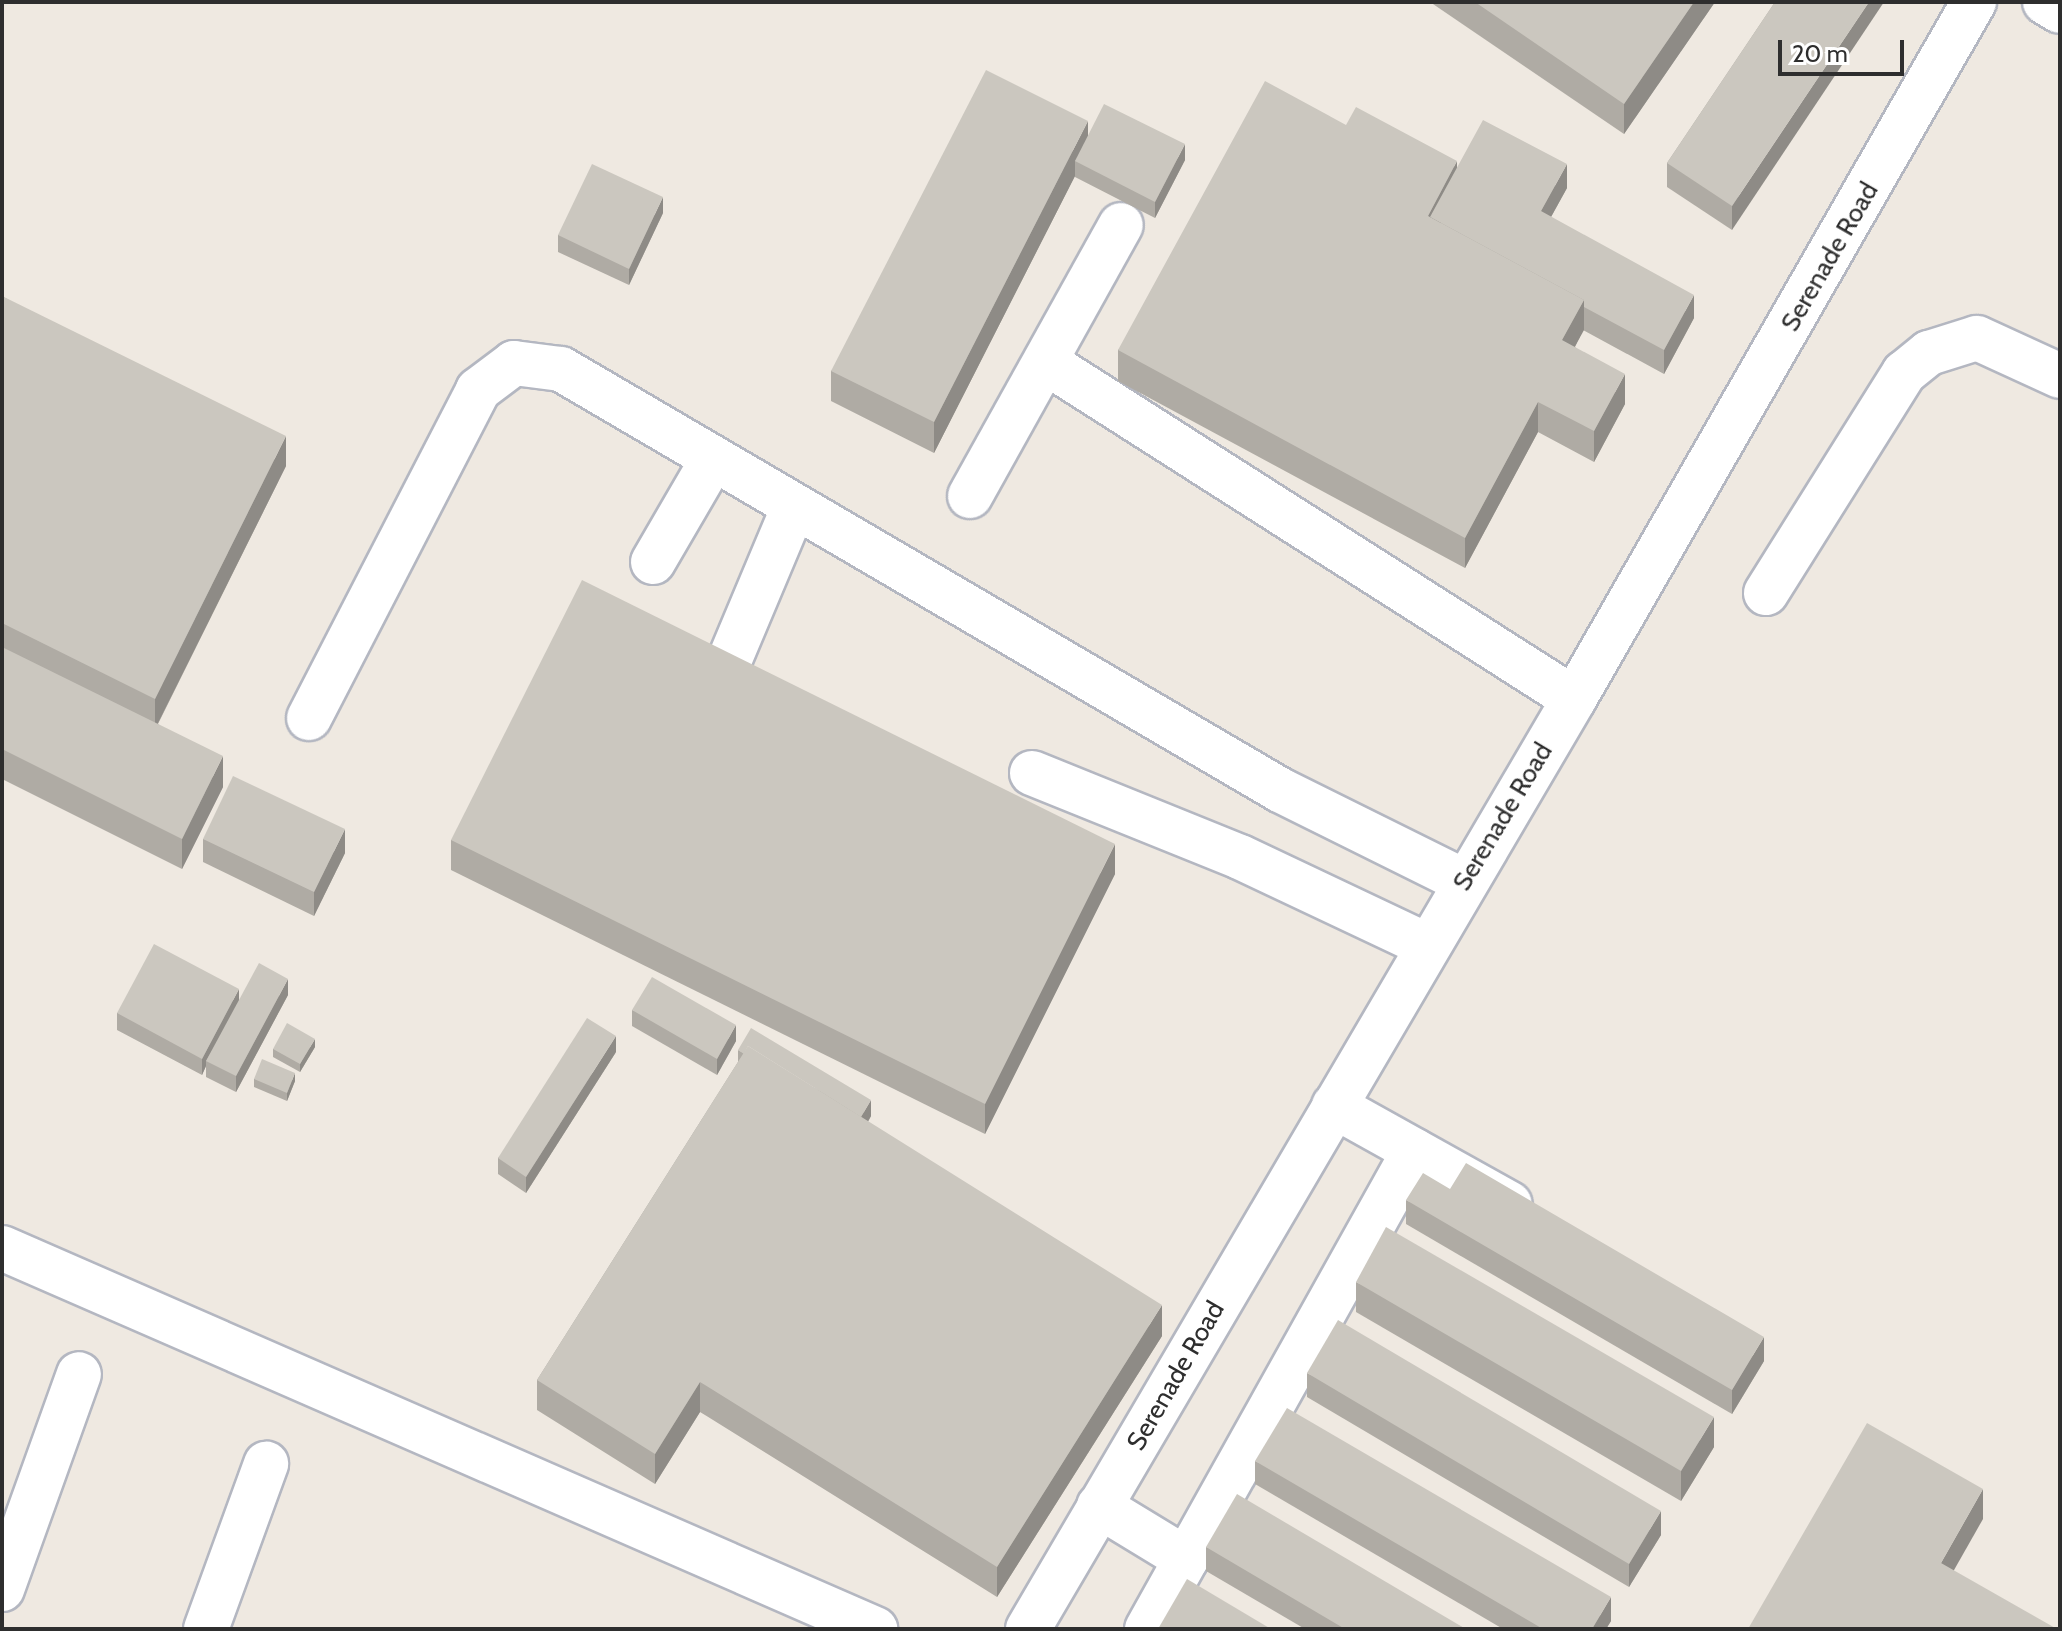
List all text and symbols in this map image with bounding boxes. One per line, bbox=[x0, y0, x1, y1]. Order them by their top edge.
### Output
scale bar bbox=[1782, 24, 1908, 74]
text: 20 m bbox=[1792, 39, 1848, 68]
street label: Serenade Road bbox=[1775, 177, 1885, 337]
street label: Serenade Road bbox=[1447, 738, 1559, 896]
street label: Serenade Road bbox=[1121, 1296, 1231, 1456]

